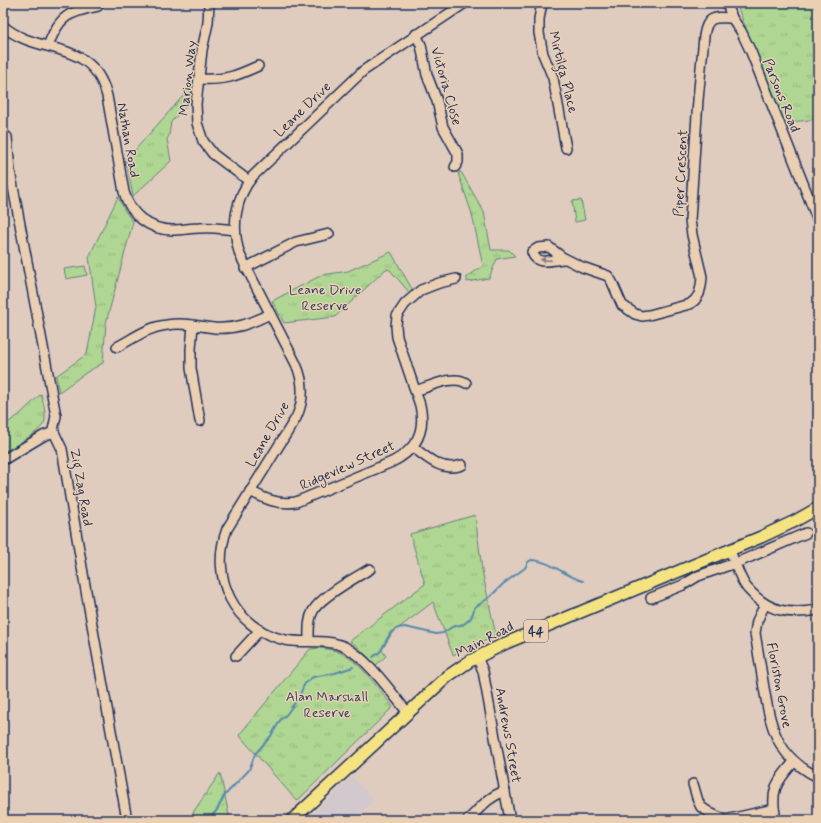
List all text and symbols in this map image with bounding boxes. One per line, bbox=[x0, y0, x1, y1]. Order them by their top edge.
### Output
street label: Mirtilga Place bbox=[542, 29, 582, 116]
street label: Marion Way bbox=[175, 40, 201, 117]
street label: Victoria Close bbox=[426, 45, 466, 128]
street label: Parsons Road bbox=[758, 56, 804, 135]
street label: Leane Drive bbox=[270, 78, 335, 141]
street label: Nathan Road bbox=[113, 101, 143, 179]
street label: Piper Crescent bbox=[670, 129, 692, 217]
one-way arrow bbox=[540, 257, 552, 264]
park label: Leane Drive Reserve bbox=[289, 281, 361, 315]
street label: Leane Drive bbox=[242, 399, 294, 470]
street label: Ridgeview Street bbox=[297, 437, 399, 496]
street label: Zig Zag Road bbox=[63, 447, 97, 528]
street label: Main Road bbox=[452, 618, 517, 662]
road number: 44 bbox=[524, 620, 548, 642]
street label: Floriston Grove bbox=[762, 641, 796, 729]
street label: Andrews Street bbox=[491, 686, 525, 785]
park label: Alan Marshall Reserve bbox=[286, 688, 368, 722]

